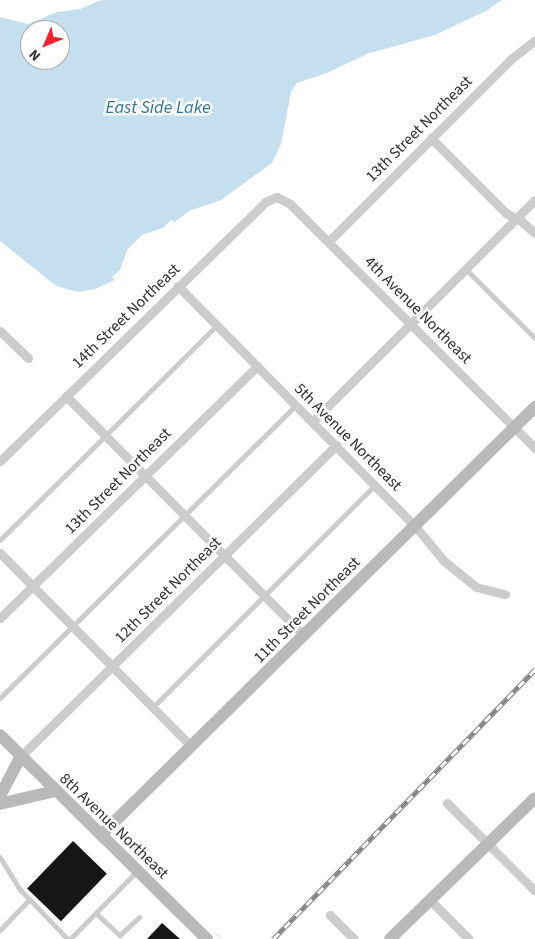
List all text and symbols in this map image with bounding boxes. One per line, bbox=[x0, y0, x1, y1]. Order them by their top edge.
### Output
north arrow bbox=[20, 20, 70, 70]
text: N bbox=[25, 45, 45, 65]
street label: 13th Street Northeast bbox=[362, 72, 476, 186]
water label: East Side Lake bbox=[105, 97, 211, 119]
street label: 4th Avenue Northeast bbox=[360, 252, 476, 368]
street label: 14th Street Northeast bbox=[68, 260, 184, 372]
street label: 5th Avenue Northeast bbox=[290, 379, 406, 495]
street label: 13th Street Northeast bbox=[61, 424, 175, 538]
street label: 12th Street Northeast bbox=[111, 533, 225, 647]
street label: 11th Street Northeast bbox=[250, 553, 364, 667]
street label: 8th Avenue Northeast bbox=[56, 769, 172, 883]

